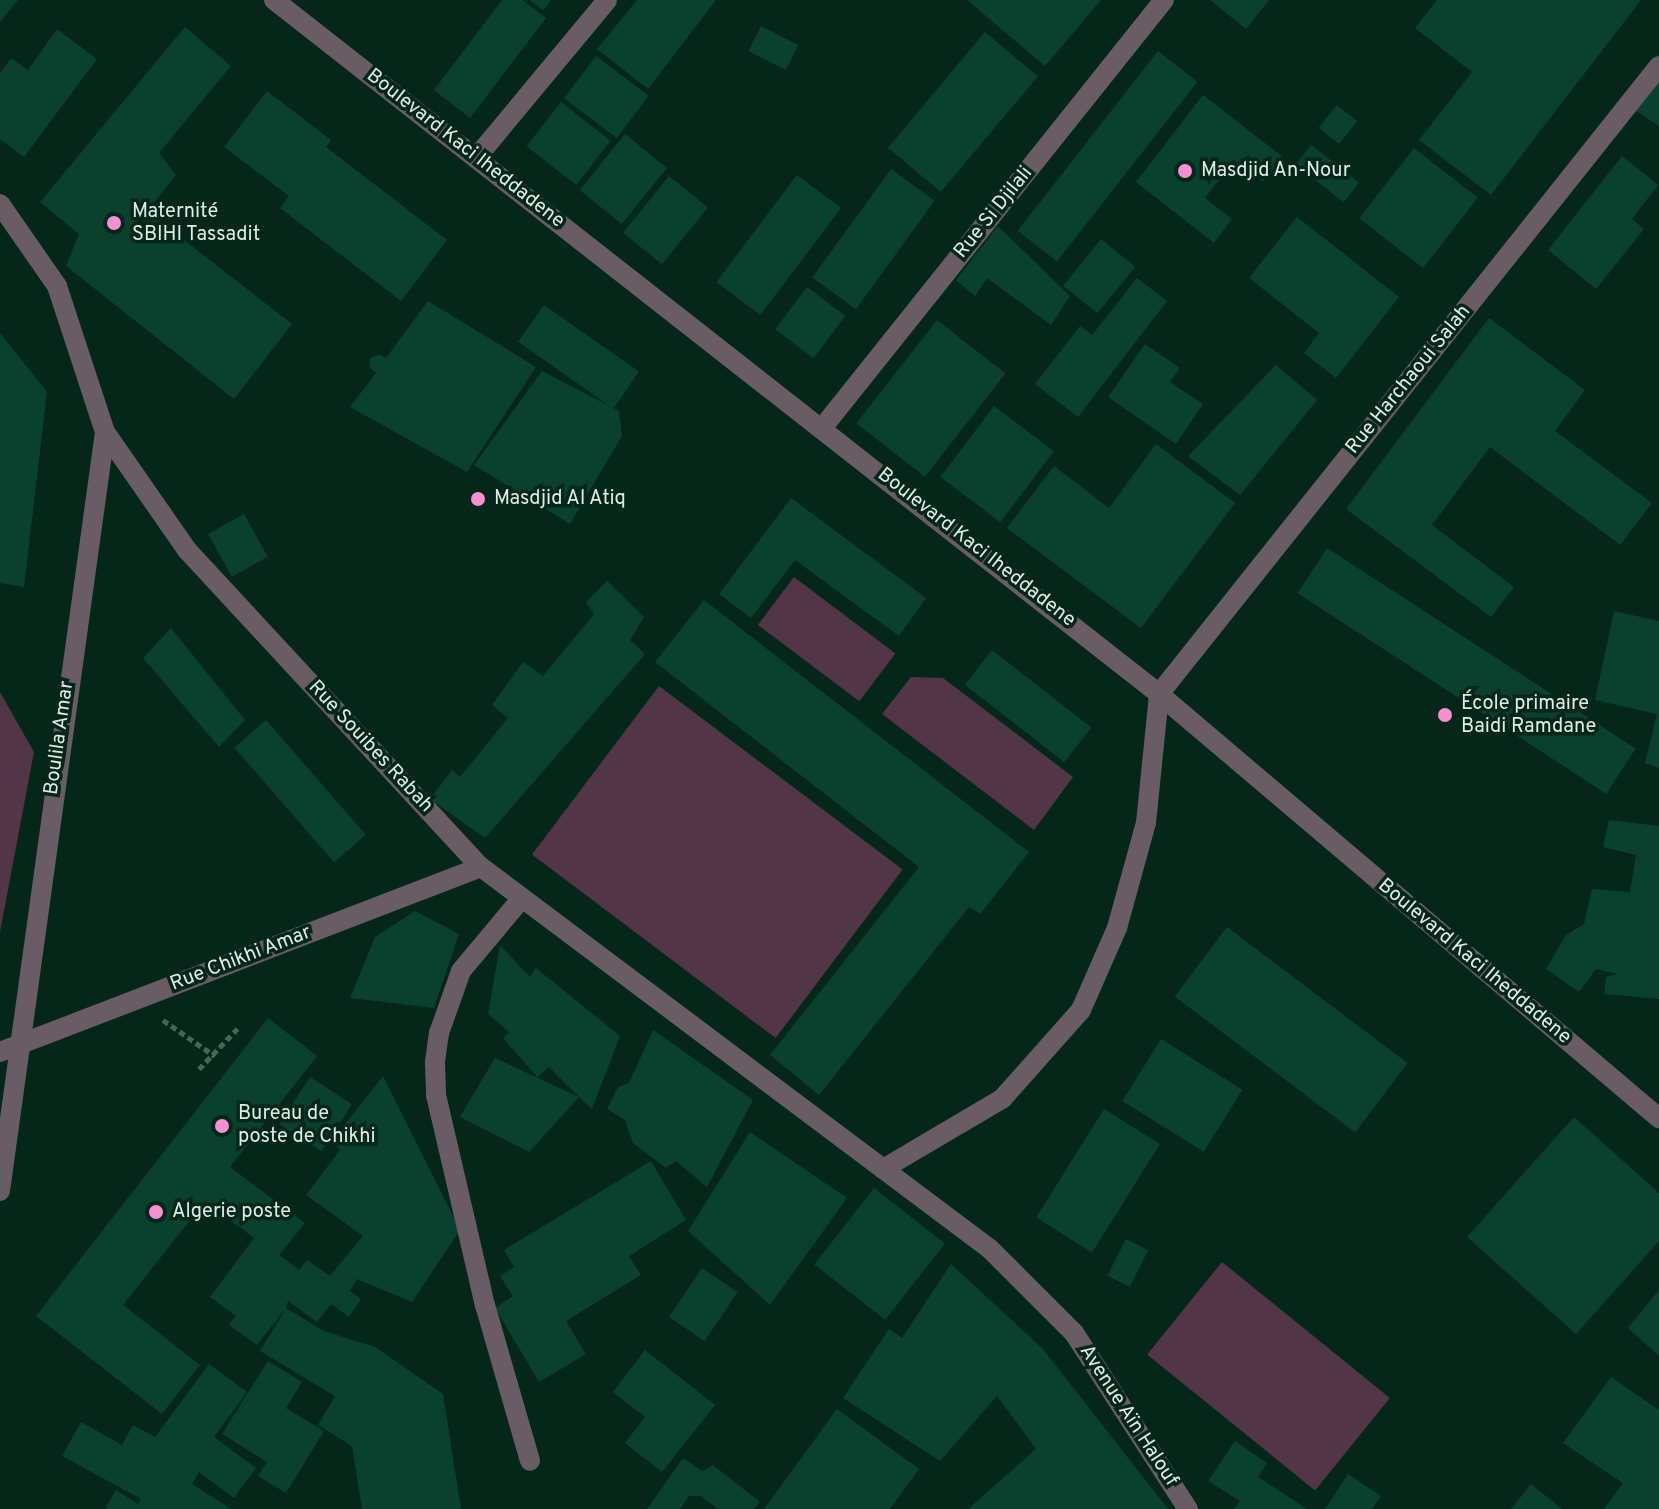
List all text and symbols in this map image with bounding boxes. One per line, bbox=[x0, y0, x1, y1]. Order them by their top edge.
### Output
street label: Boulevard Kaci Iheddadene bbox=[361, 64, 569, 234]
place label: Masdjid An-Nour bbox=[1201, 159, 1351, 183]
street label: Rue Si Djilali bbox=[950, 162, 1038, 264]
marker: Masdjid An-Nour bbox=[1176, 162, 1194, 180]
place label: Maternité SBIHI Tassadit bbox=[132, 200, 261, 247]
marker: Maternité SBIHI Tassadit bbox=[103, 212, 125, 234]
street label: Rue Harchaoui Salah bbox=[1341, 301, 1477, 459]
street label: Boulevard Kaci Iheddadene bbox=[872, 463, 1080, 633]
place label: Masdjid Al Atiq bbox=[494, 487, 627, 511]
marker: Masdjid Al Atiq bbox=[469, 490, 487, 508]
street label: Rue Souibes Rabah bbox=[303, 676, 437, 818]
street label: Boulila Amar bbox=[40, 679, 80, 797]
place label: École primaire Baidi Ramdane bbox=[1461, 692, 1596, 739]
marker: École primaire Baidi Ramdane bbox=[1436, 706, 1454, 724]
street label: Boulevard Kaci Iheddadene bbox=[1373, 874, 1575, 1050]
street label: Rue Chikhi Amar bbox=[167, 921, 315, 997]
place label: Bureau de poste de Chikhi bbox=[238, 1102, 376, 1149]
marker: Bureau de poste de Chikhi bbox=[213, 1117, 231, 1135]
place label: Algerie poste bbox=[172, 1200, 291, 1224]
marker: Algerie poste bbox=[147, 1203, 165, 1221]
street label: Avenue Aïn Halouf bbox=[1073, 1341, 1183, 1491]

